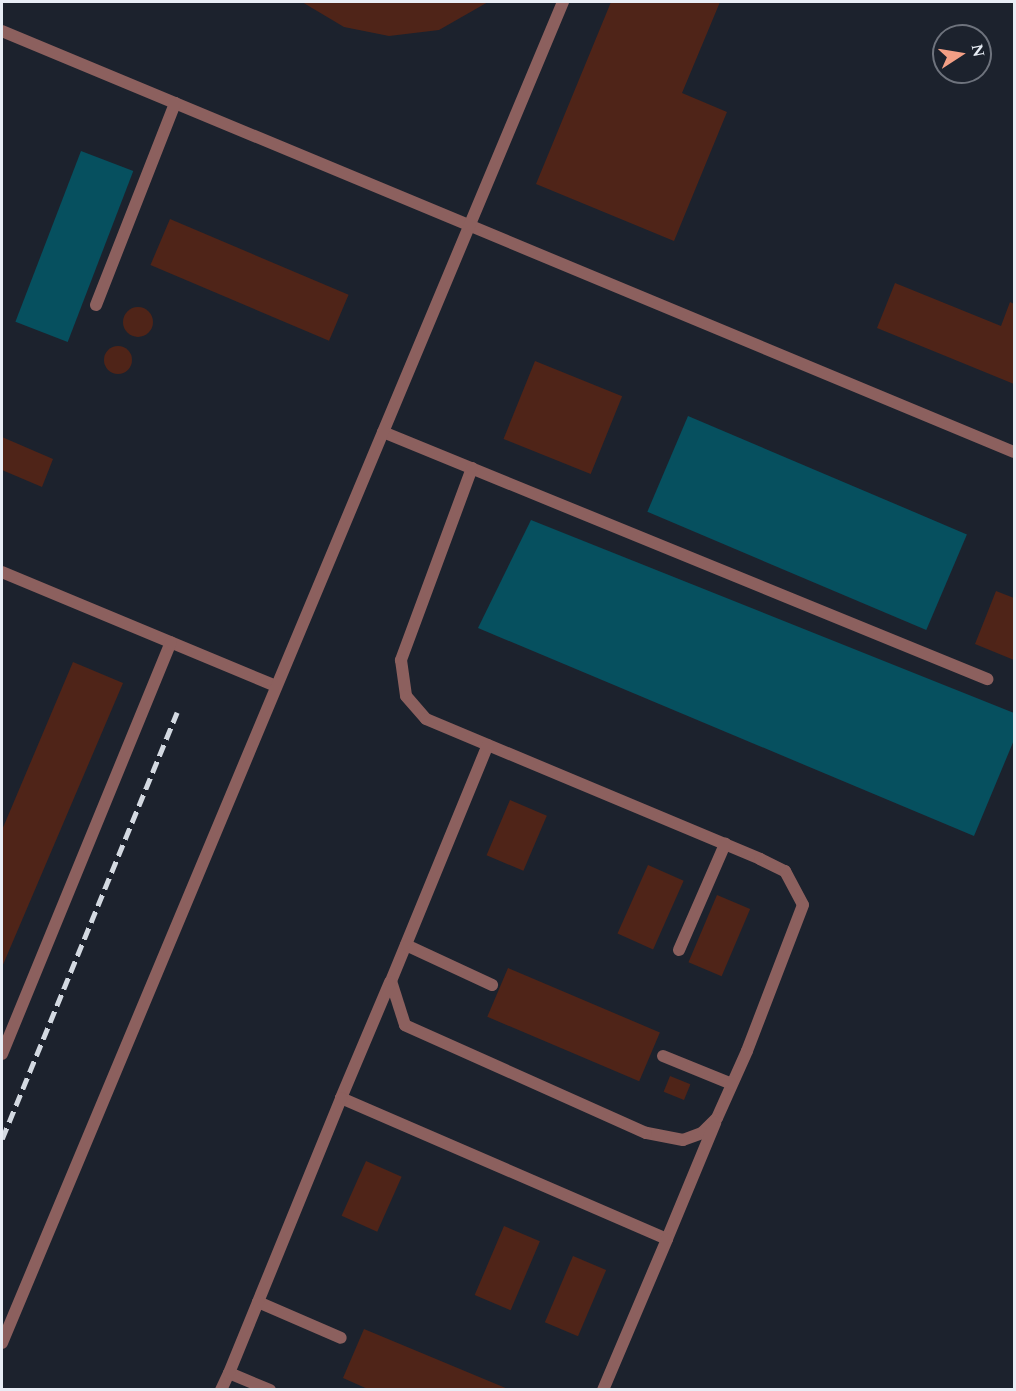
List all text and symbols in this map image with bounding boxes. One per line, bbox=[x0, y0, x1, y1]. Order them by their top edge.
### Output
north arrow bbox=[932, 24, 992, 84]
text: N bbox=[965, 42, 991, 60]

